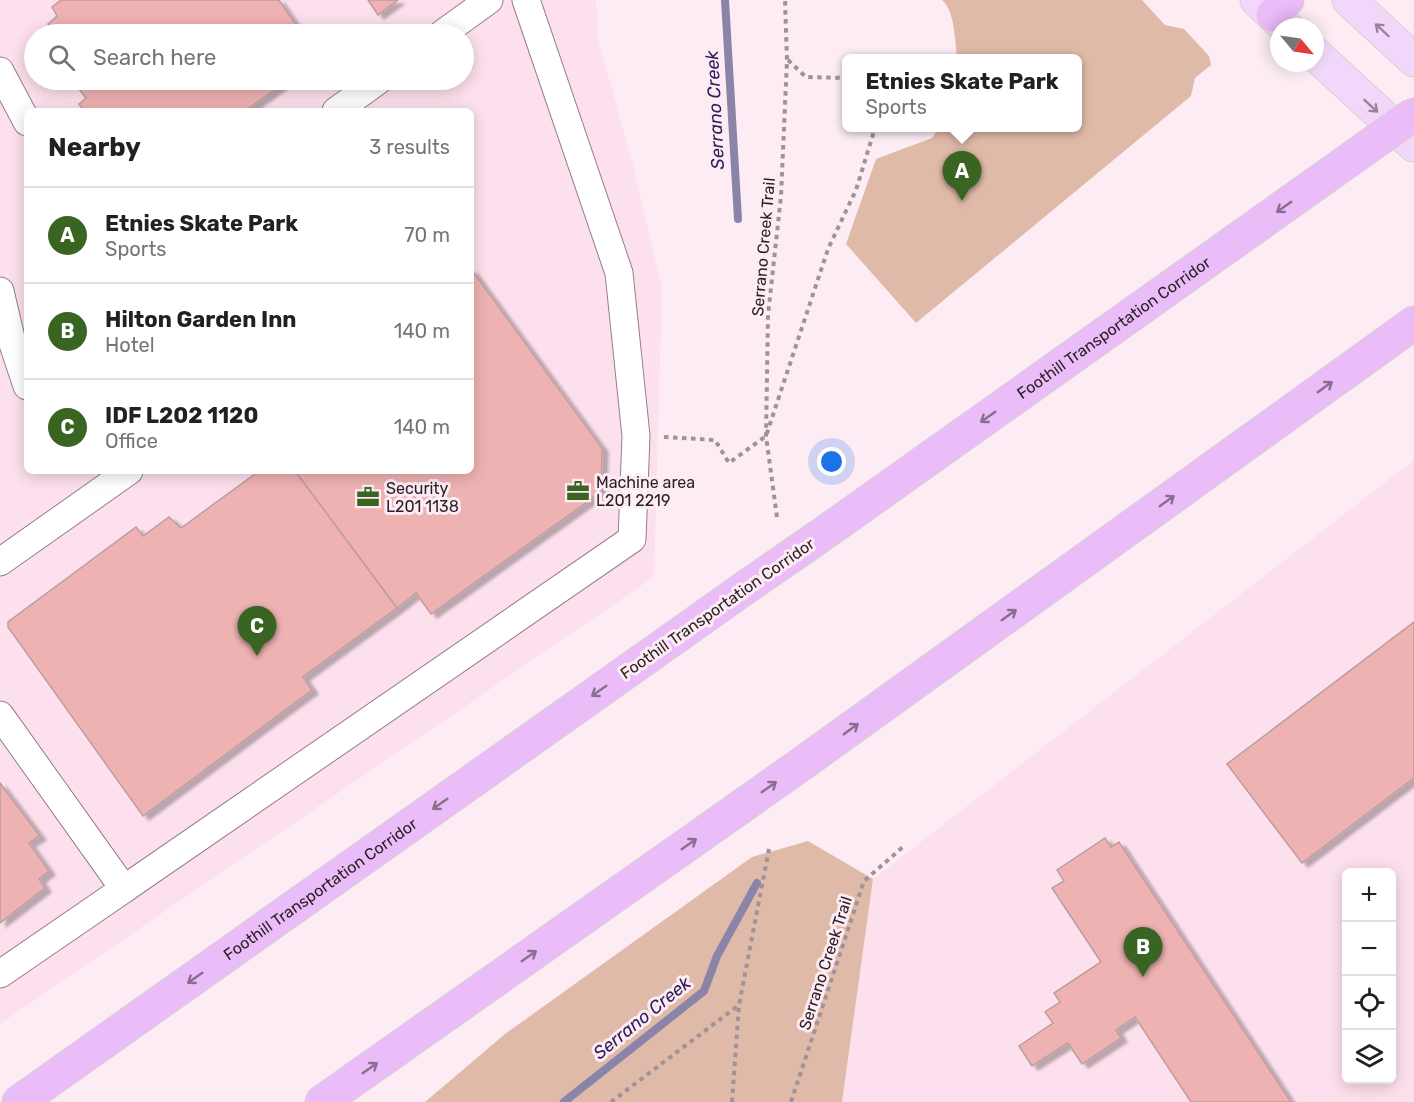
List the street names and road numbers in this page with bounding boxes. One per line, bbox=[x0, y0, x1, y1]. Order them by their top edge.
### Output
street label: Serrano Creek Trail bbox=[748, 177, 779, 317]
street label: Foothill Transportation Corridor bbox=[1013, 253, 1214, 403]
street label: Foothill Transportation Corridor bbox=[617, 534, 818, 683]
street label: Foothill Transportation Corridor bbox=[220, 814, 421, 964]
street label: Serrano Creek Trail bbox=[795, 894, 856, 1032]

